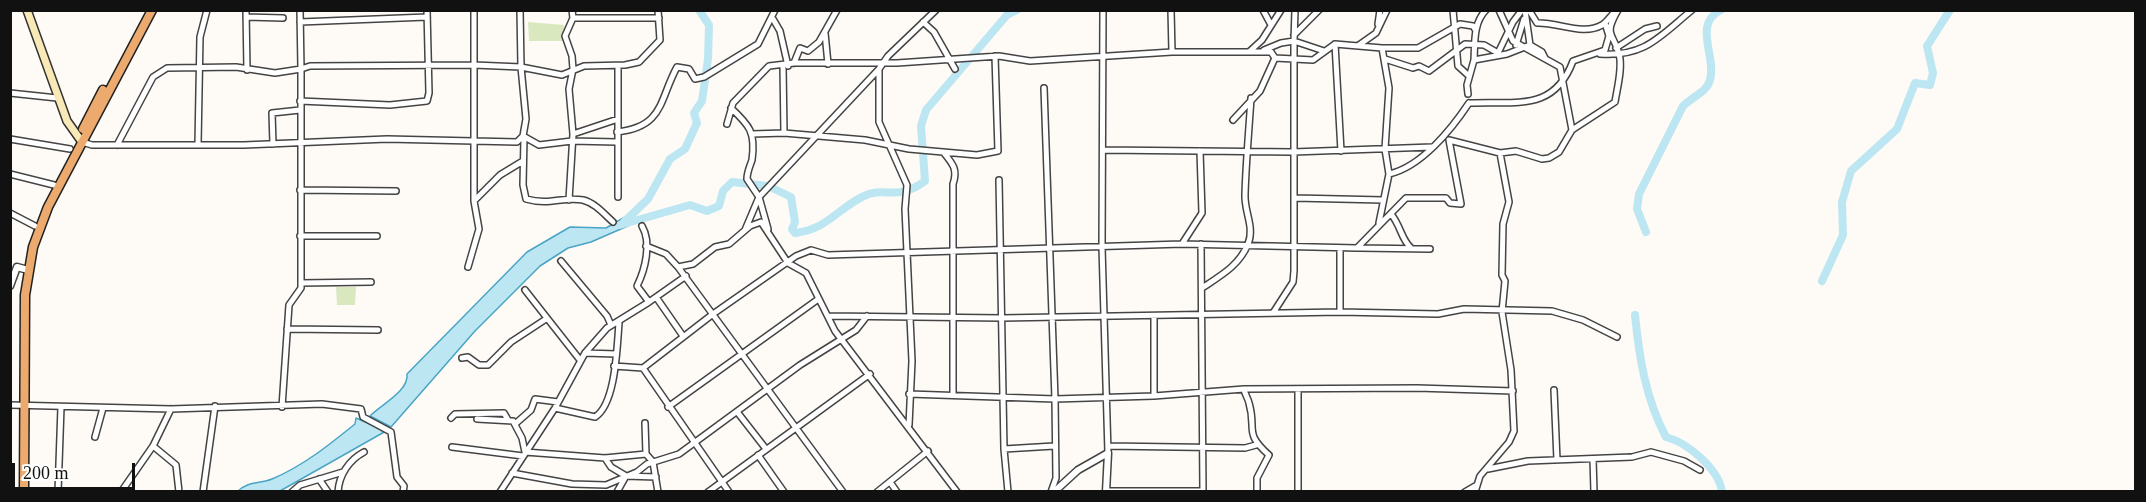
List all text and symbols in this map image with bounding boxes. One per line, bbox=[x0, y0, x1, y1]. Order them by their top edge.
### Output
scale bar bbox=[15, 451, 138, 489]
text: 200 m bbox=[23, 463, 69, 483]

